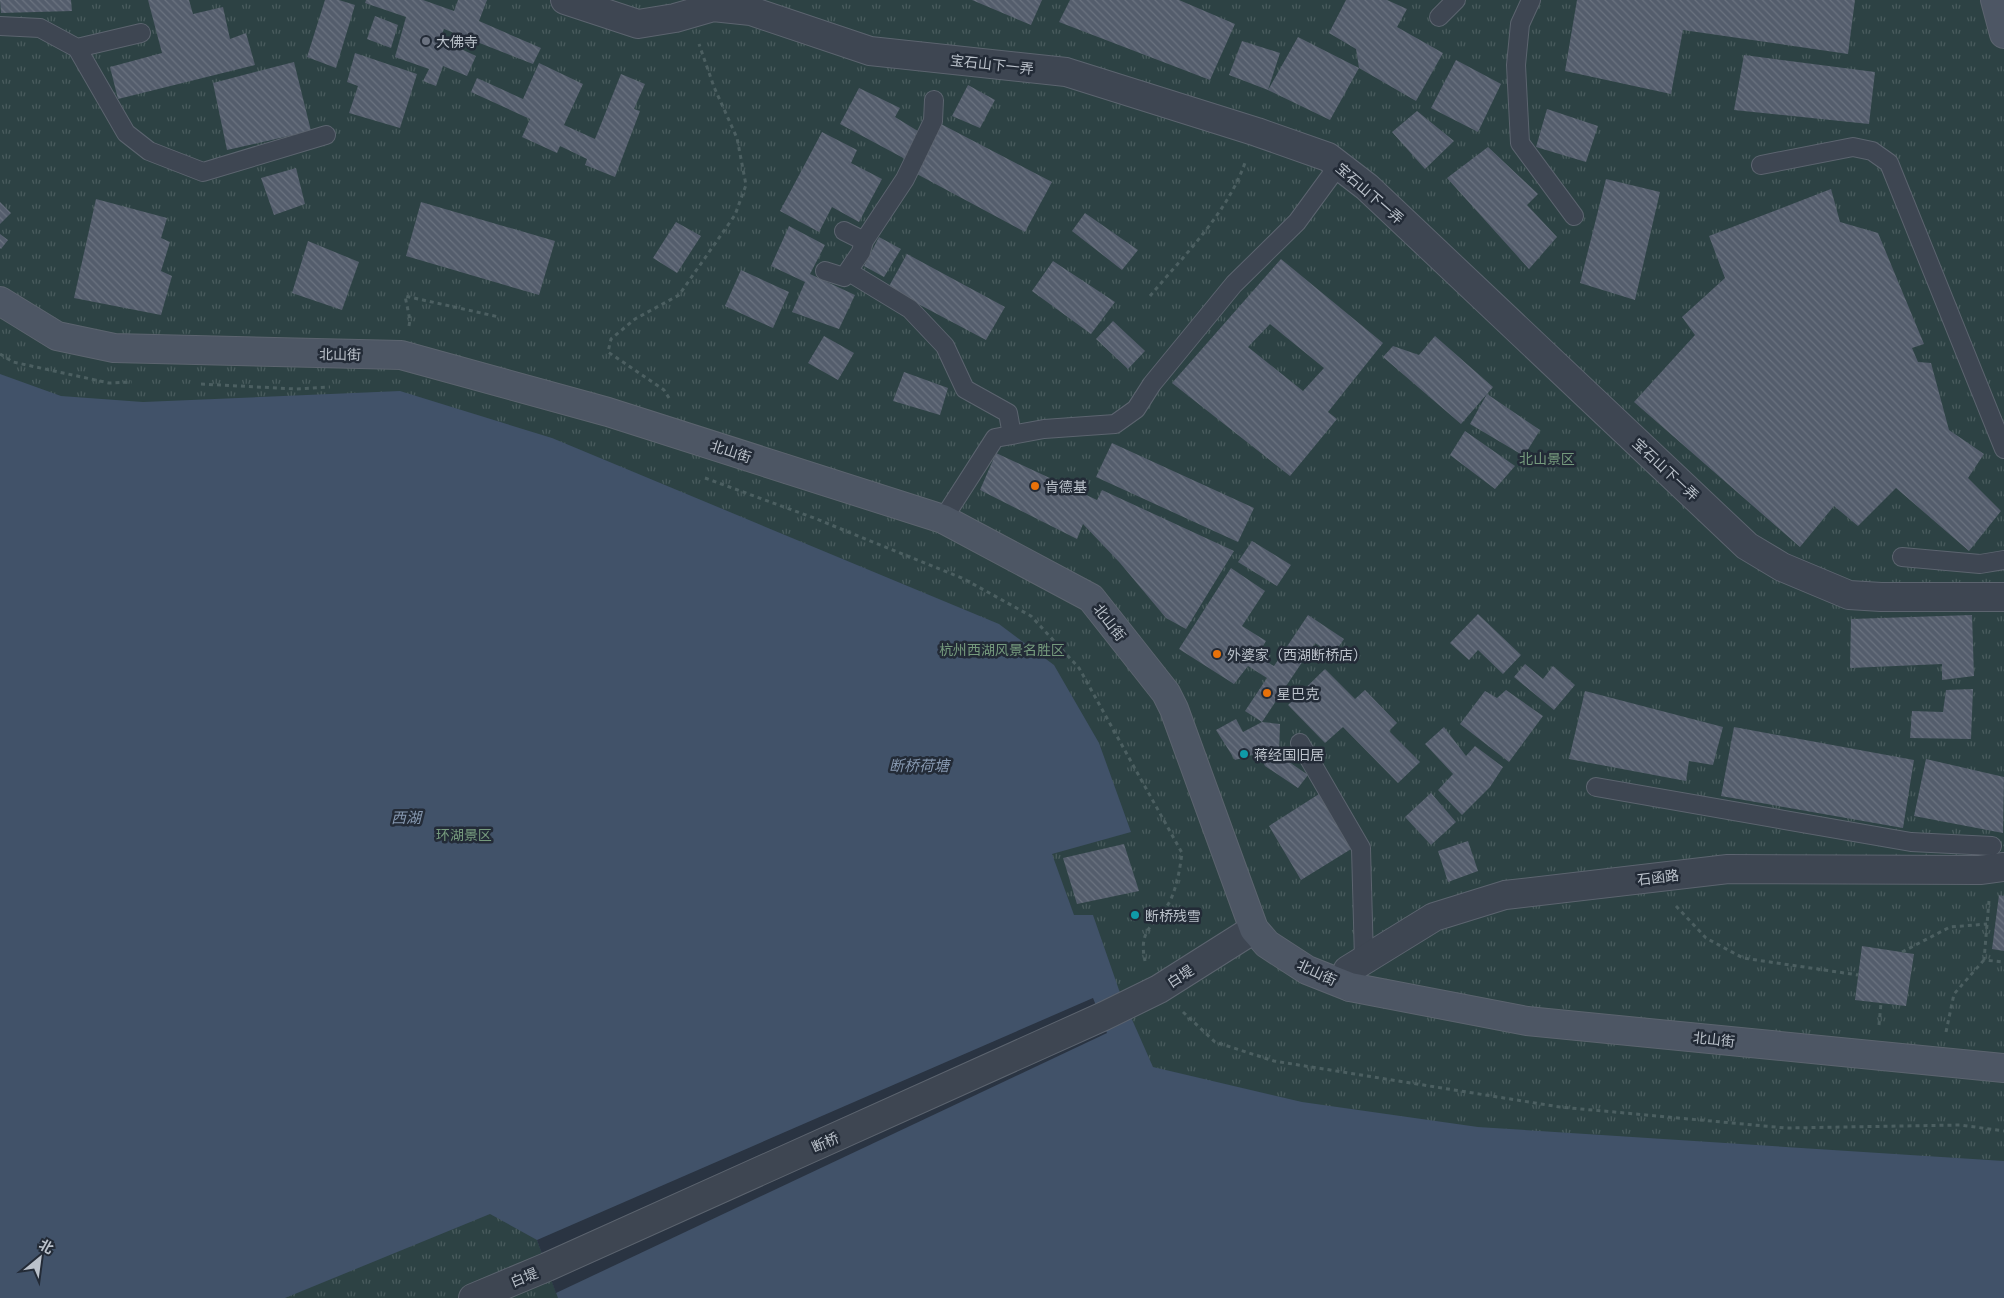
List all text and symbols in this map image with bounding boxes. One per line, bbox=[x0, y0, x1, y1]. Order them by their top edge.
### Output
place label: 大佛寺 bbox=[436, 32, 478, 51]
marker: 大佛寺 bbox=[420, 35, 432, 47]
street label: 宝石山下一弄 bbox=[949, 50, 1035, 78]
street label: 宝石山下一弄 bbox=[1332, 158, 1408, 228]
street label: 北山街 bbox=[319, 344, 361, 364]
street label: 宝石山下一弄 bbox=[1629, 433, 1703, 505]
street label: 北山街 bbox=[708, 435, 754, 467]
park label: 北山景区 bbox=[1519, 449, 1575, 468]
place label: 肯德基 bbox=[1045, 477, 1087, 496]
marker: 肯德基 bbox=[1029, 480, 1041, 492]
street label: 北山街 bbox=[1090, 600, 1130, 644]
park label: 杭州西湖风景名胜区 bbox=[939, 640, 1065, 659]
place label: 外婆家（西湖断桥店） bbox=[1227, 645, 1367, 664]
marker: 外婆家（西湖断桥店） bbox=[1211, 648, 1223, 660]
place label: 星巴克 bbox=[1277, 684, 1319, 703]
marker: 星巴克 bbox=[1261, 687, 1273, 699]
place label: 蒋经国旧居 bbox=[1254, 745, 1324, 764]
marker: 蒋经国旧居 bbox=[1238, 748, 1250, 760]
water label: 断桥荷塘 bbox=[889, 755, 952, 776]
water label: 西湖 bbox=[391, 807, 423, 828]
park label: 环湖景区 bbox=[436, 825, 492, 844]
street label: 石函路 bbox=[1636, 865, 1680, 889]
place label: 断桥残雪 bbox=[1145, 906, 1201, 925]
marker: 断桥残雪 bbox=[1129, 909, 1141, 921]
street label: 北山街 bbox=[1294, 955, 1340, 989]
street label: 白堤 bbox=[1163, 960, 1197, 992]
street label: 北山街 bbox=[1692, 1027, 1736, 1051]
street label: 断桥 bbox=[808, 1128, 842, 1156]
north arrow bbox=[15, 1233, 65, 1283]
text: 北 bbox=[36, 1234, 57, 1258]
street label: 白堤 bbox=[507, 1263, 541, 1291]

